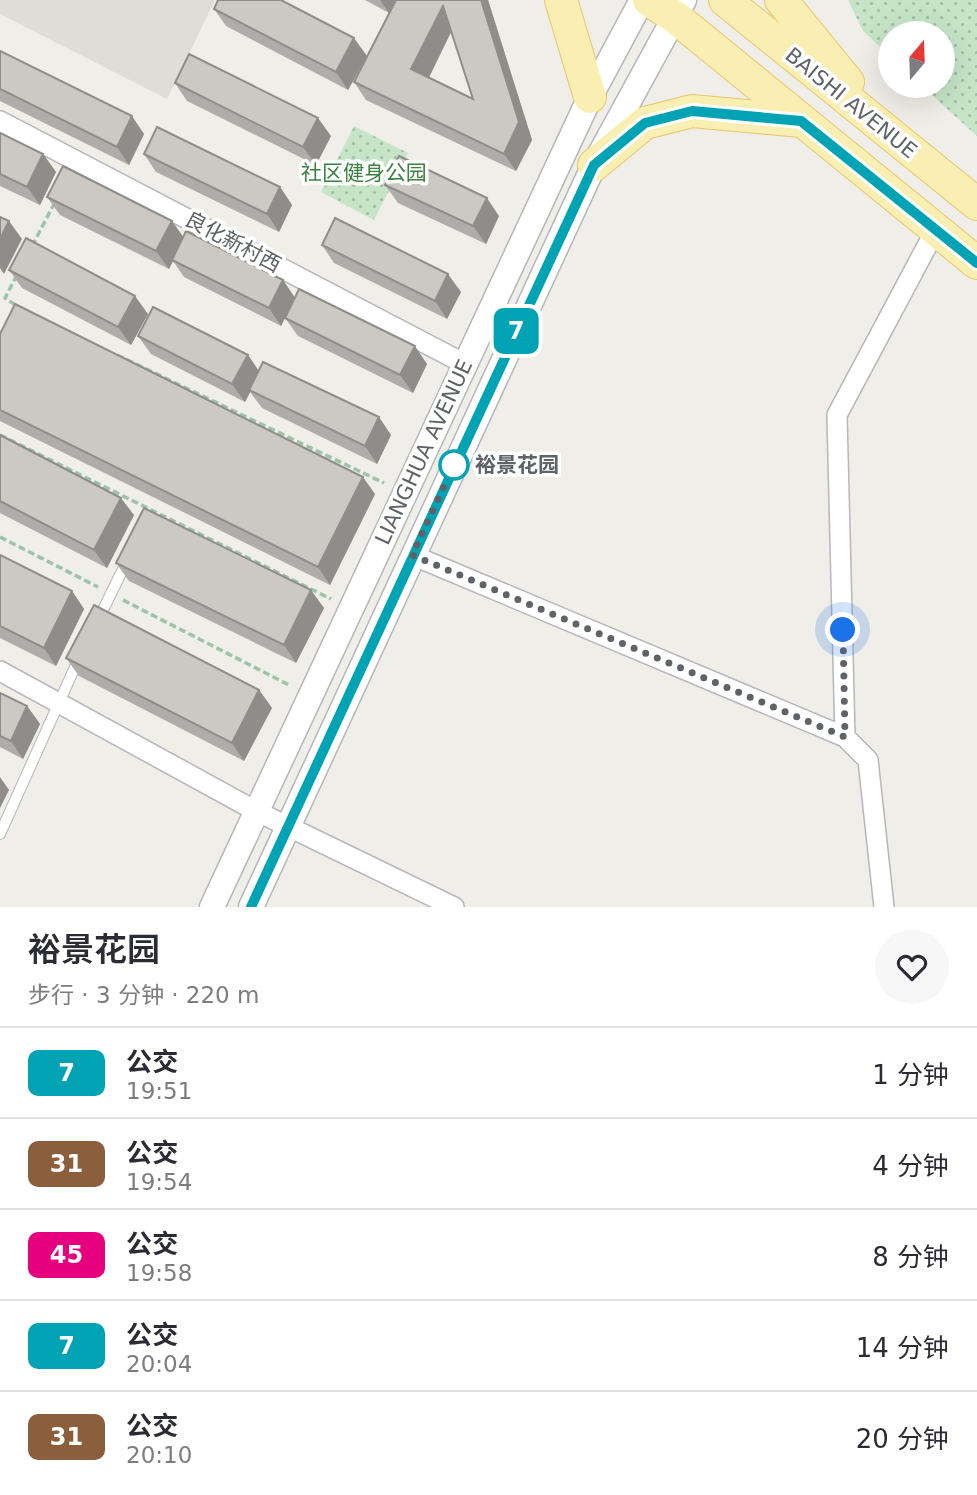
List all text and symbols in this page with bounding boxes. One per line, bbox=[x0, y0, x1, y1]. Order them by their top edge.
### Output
north arrow bbox=[878, 21, 956, 98]
map controls bbox=[878, 21, 955, 98]
street label: BAISHI AVENUE bbox=[781, 43, 921, 163]
park label: 社区健身公园 bbox=[301, 161, 427, 185]
street label: 良化新村西 bbox=[181, 207, 285, 277]
line badge: 7 bbox=[493, 308, 539, 354]
text: 7 bbox=[508, 317, 524, 345]
street label: LIANGHUA AVENUE bbox=[371, 356, 477, 548]
marker: 裕景花园 bbox=[439, 450, 469, 480]
place label: 裕景花园 bbox=[475, 453, 559, 477]
your location bbox=[825, 612, 860, 647]
text: 裕景花园 bbox=[28, 930, 160, 969]
button: heart bbox=[875, 930, 949, 1004]
text: 步行 · 3 分钟 · 220 m bbox=[28, 982, 259, 1008]
text: 公交 bbox=[126, 1047, 178, 1077]
text: 7 bbox=[58, 1059, 75, 1087]
text: 1 分钟 bbox=[872, 1060, 949, 1090]
text: 19:51 bbox=[126, 1078, 192, 1104]
text: 公交 bbox=[126, 1138, 178, 1168]
text: 31 bbox=[50, 1150, 83, 1178]
text: 4 分钟 bbox=[872, 1151, 949, 1181]
text: 19:54 bbox=[126, 1169, 192, 1195]
text: 公交 bbox=[126, 1229, 178, 1259]
text: 45 bbox=[50, 1241, 83, 1269]
text: 8 分钟 bbox=[872, 1242, 949, 1272]
text: 19:58 bbox=[126, 1260, 192, 1286]
text: 公交 bbox=[126, 1320, 178, 1350]
text: 7 bbox=[58, 1332, 75, 1360]
text: 14 分钟 bbox=[856, 1333, 949, 1363]
text: 20:04 bbox=[126, 1351, 192, 1377]
text: 公交 bbox=[126, 1411, 178, 1441]
text: 31 bbox=[50, 1423, 83, 1451]
text: 20 分钟 bbox=[856, 1424, 949, 1454]
text: 20:10 bbox=[126, 1442, 192, 1468]

